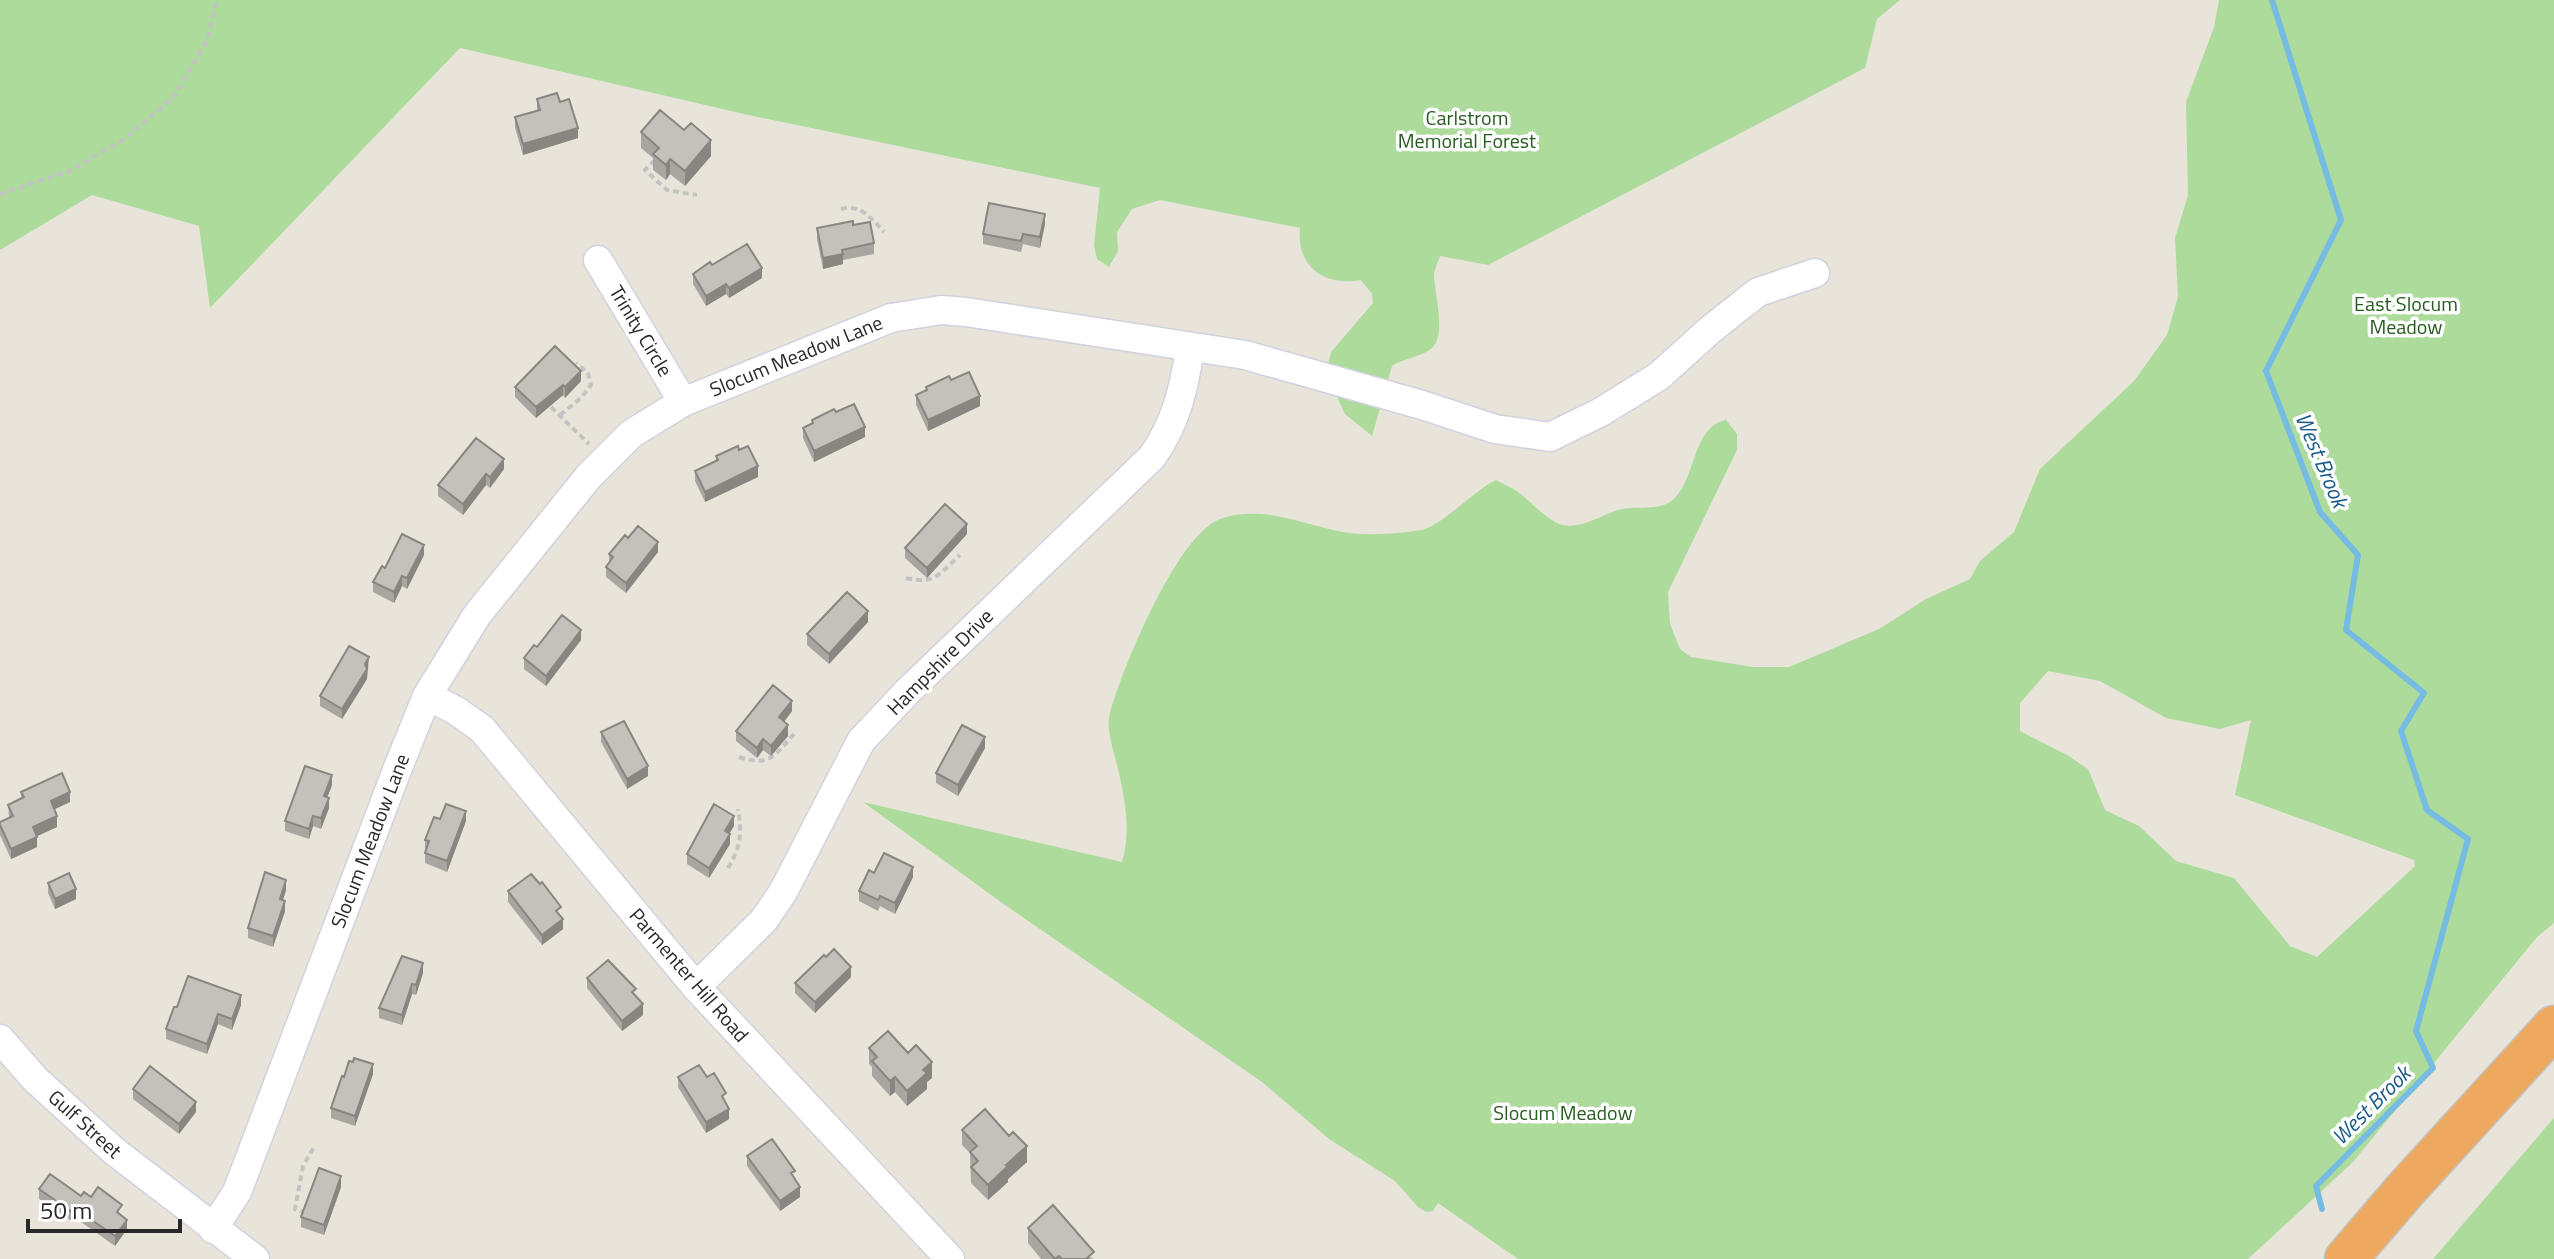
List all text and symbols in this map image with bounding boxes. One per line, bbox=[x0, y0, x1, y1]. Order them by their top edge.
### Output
park label: Carlstrom Memorial Forest bbox=[1398, 102, 1536, 156]
street label: Trinity Circle bbox=[602, 279, 681, 382]
park label: East Slocum Meadow bbox=[2354, 288, 2458, 342]
street label: Slocum Meadow Lane bbox=[705, 307, 887, 404]
water label: West Brook bbox=[2287, 407, 2358, 515]
street label: Hampshire Drive bbox=[879, 601, 1000, 722]
street label: Slocum Meadow Lane bbox=[322, 749, 417, 932]
street label: Parmenter Hill Road bbox=[622, 901, 757, 1049]
water label: West Brook bbox=[2324, 1056, 2420, 1152]
street label: Gulf Street bbox=[41, 1082, 129, 1165]
park label: Slocum Meadow bbox=[1493, 1097, 1633, 1128]
scale bar bbox=[28, 1183, 180, 1233]
text: 50 m bbox=[40, 1192, 92, 1228]

